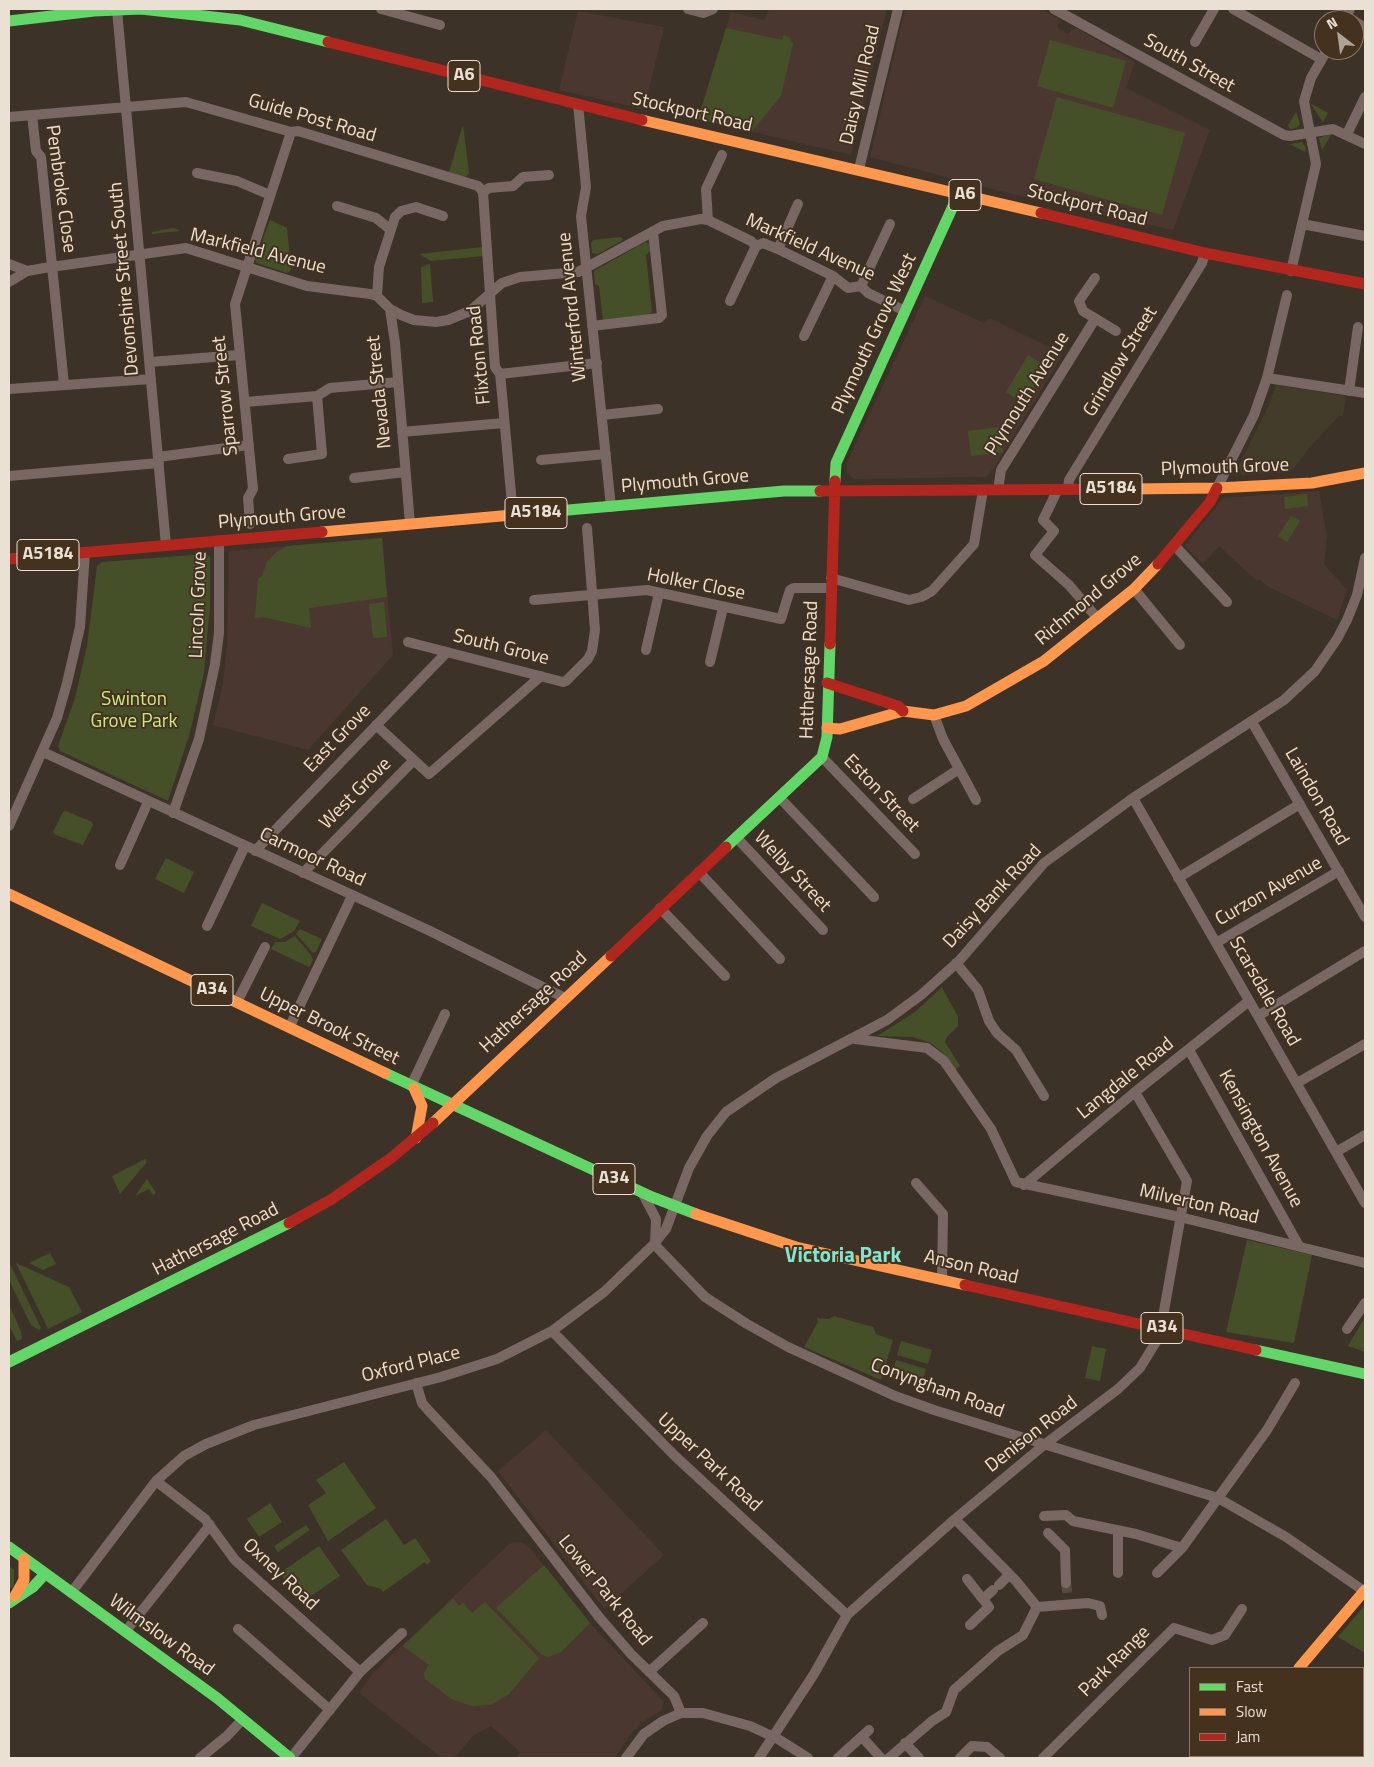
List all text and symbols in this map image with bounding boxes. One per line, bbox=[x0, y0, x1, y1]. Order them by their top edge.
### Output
north arrow bbox=[1314, 10, 1364, 60]
text: N bbox=[1322, 11, 1341, 34]
street label: Daisy Mill Road bbox=[836, 23, 886, 147]
street label: South Street bbox=[1140, 30, 1238, 98]
road number: A6 bbox=[448, 60, 480, 92]
street label: Stockport Road bbox=[630, 88, 754, 138]
street label: Guide Post Road bbox=[246, 90, 378, 148]
street label: Pembroke Close bbox=[40, 124, 80, 254]
road number: A6 bbox=[949, 180, 981, 210]
street label: Stockport Road bbox=[1025, 180, 1149, 232]
street label: Devonshire Street South bbox=[105, 181, 145, 377]
street label: Markfield Avenue bbox=[742, 209, 878, 287]
street label: Markfield Avenue bbox=[188, 224, 328, 280]
street label: Winterford Avenue bbox=[554, 231, 592, 383]
street label: Plymouth Grove West bbox=[828, 250, 922, 418]
street label: Grindlow Street bbox=[1079, 303, 1163, 421]
street label: Flixton Road bbox=[463, 304, 497, 406]
street label: Plymouth Avenue bbox=[981, 328, 1075, 460]
street label: Nevada Street bbox=[363, 334, 397, 450]
street label: Sparrow Street bbox=[208, 335, 244, 457]
street label: Plymouth Grove bbox=[1160, 454, 1290, 482]
street label: Plymouth Grove bbox=[620, 465, 750, 499]
road number: A5184 bbox=[1080, 474, 1142, 504]
road number: A5184 bbox=[505, 498, 567, 528]
street label: Plymouth Grove bbox=[217, 501, 347, 535]
road number: A5184 bbox=[17, 540, 79, 570]
street label: Richmond Grove bbox=[1031, 549, 1147, 651]
street label: Lincoln Grove bbox=[186, 551, 212, 659]
street label: Holker Close bbox=[645, 564, 747, 606]
street label: Hathersage Road bbox=[796, 600, 824, 740]
street label: South Grove bbox=[451, 625, 551, 671]
park label: Swinton Grove Park bbox=[90, 689, 178, 733]
street label: East Grove bbox=[300, 700, 376, 778]
street label: Laindon Road bbox=[1279, 744, 1353, 850]
street label: Eston Street bbox=[838, 750, 924, 838]
street label: West Grove bbox=[315, 753, 397, 835]
street label: Carmoor Road bbox=[255, 824, 369, 892]
street label: Welby Street bbox=[749, 827, 835, 917]
street label: Daisy Bank Road bbox=[939, 840, 1047, 954]
street label: Curzon Avenue bbox=[1212, 852, 1326, 932]
street label: Scarsdale Road bbox=[1224, 933, 1304, 1051]
street label: Hathersage Road bbox=[476, 947, 592, 1059]
road number: A34 bbox=[191, 974, 233, 1006]
street label: Upper Brook Street bbox=[255, 983, 403, 1071]
street label: Langdale Road bbox=[1073, 1033, 1179, 1125]
street label: Kensington Avenue bbox=[1213, 1066, 1307, 1212]
road number: A34 bbox=[593, 1164, 635, 1194]
street label: Milverton Road bbox=[1137, 1180, 1261, 1230]
street label: Hathersage Road bbox=[149, 1198, 283, 1282]
district label: Victoria Park bbox=[785, 1244, 901, 1270]
street label: Anson Road bbox=[922, 1246, 1020, 1290]
road number: A34 bbox=[1141, 1312, 1183, 1344]
street label: Oxford Place bbox=[359, 1342, 463, 1388]
street label: Conyngham Road bbox=[867, 1354, 1007, 1424]
street label: Denison Road bbox=[981, 1392, 1083, 1478]
street label: Upper Park Road bbox=[652, 1409, 766, 1517]
street label: Lower Park Road bbox=[553, 1531, 655, 1651]
street label: Oxney Road bbox=[237, 1534, 323, 1616]
street label: Wilmslow Road bbox=[104, 1590, 218, 1682]
street label: Park Range bbox=[1075, 1622, 1155, 1702]
legend bbox=[1189, 1667, 1364, 1757]
text: Fast bbox=[1236, 1675, 1263, 1698]
text: Slow bbox=[1236, 1700, 1267, 1723]
text: Jam bbox=[1236, 1725, 1260, 1748]

